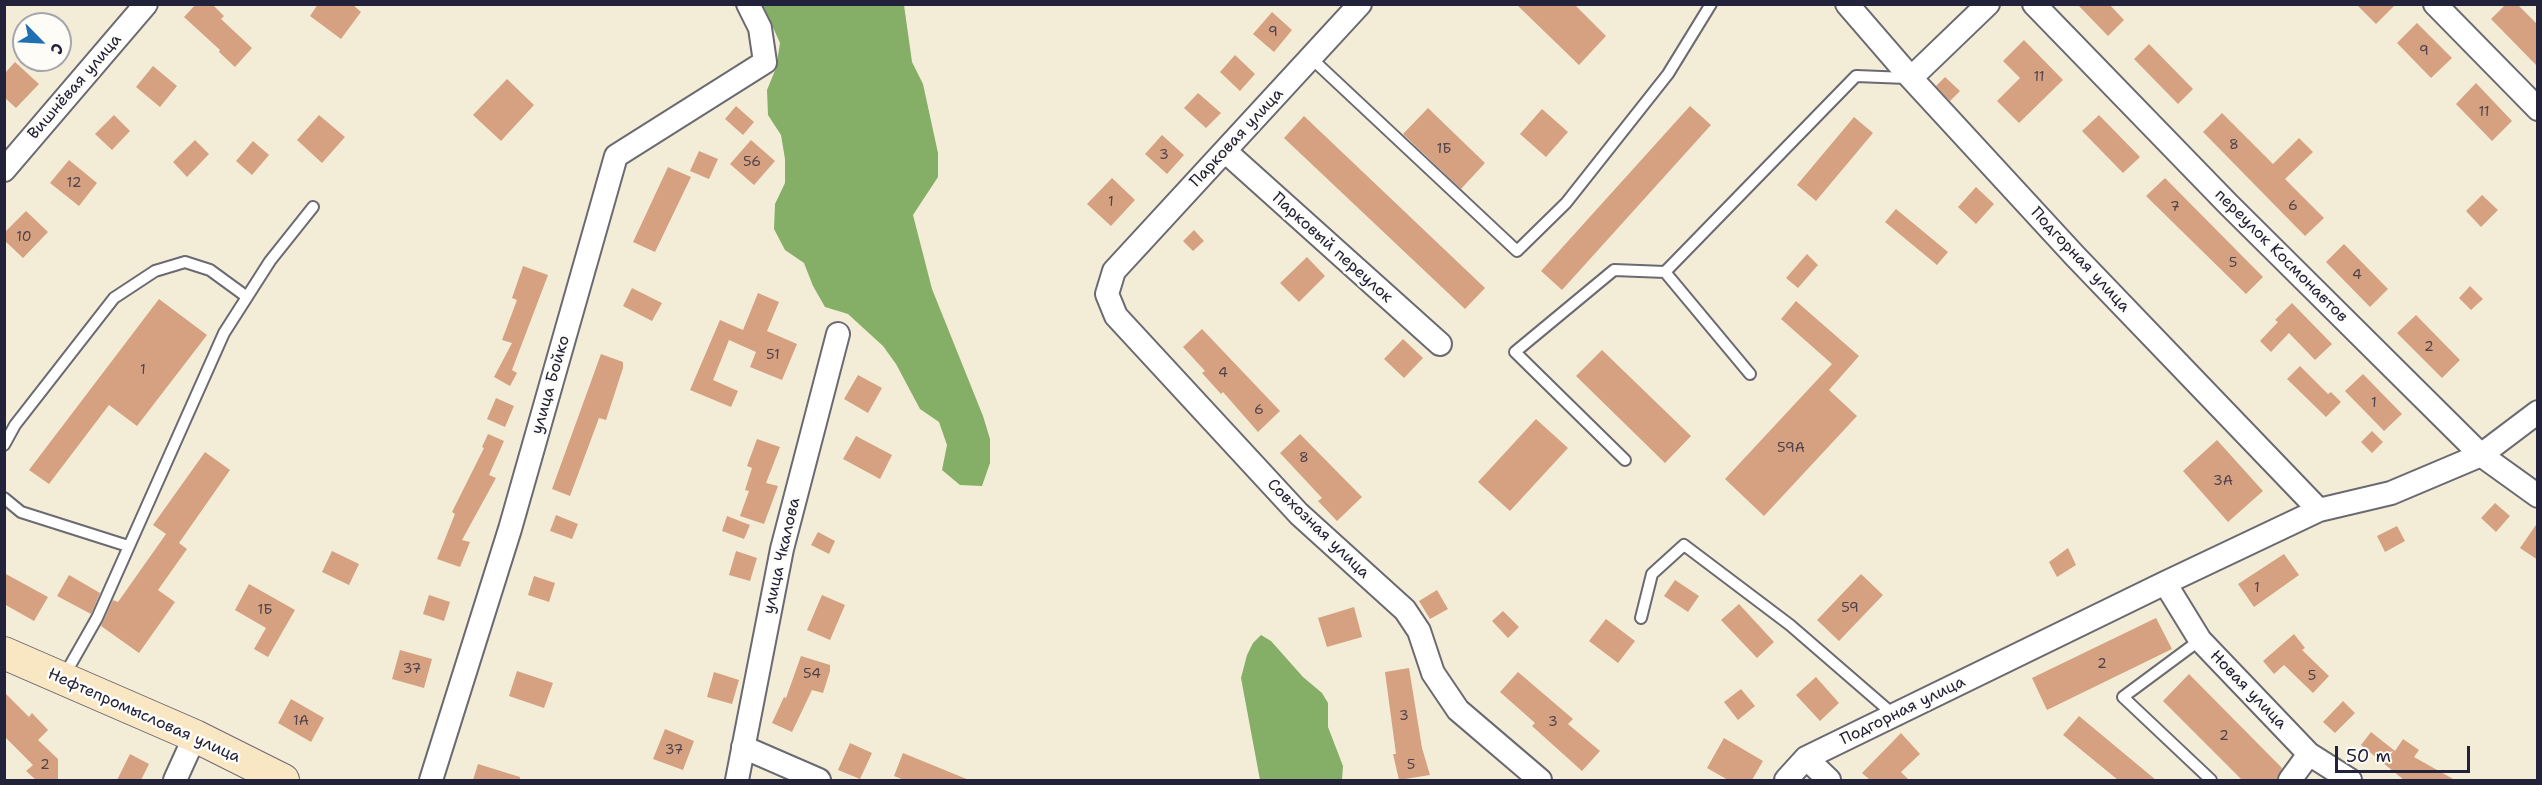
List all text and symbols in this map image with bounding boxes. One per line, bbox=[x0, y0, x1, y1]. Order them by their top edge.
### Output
north arrow bbox=[12, 12, 72, 72]
house number: 9 bbox=[1268, 24, 1278, 40]
street label: Вишнёвая улица bbox=[24, 30, 126, 144]
text: С bbox=[45, 40, 69, 57]
house number: 9 bbox=[2419, 43, 2429, 59]
house number: 11 bbox=[2033, 69, 2045, 85]
street label: Парковая улица bbox=[1186, 85, 1288, 191]
house number: 11 bbox=[2478, 104, 2490, 120]
house number: 8 bbox=[2229, 137, 2239, 153]
house number: 1Б bbox=[1436, 141, 1452, 157]
house number: 3 bbox=[1159, 147, 1169, 163]
house number: 56 bbox=[743, 154, 761, 170]
house number: 12 bbox=[67, 175, 81, 191]
street label: переулок Космонавтов bbox=[2210, 185, 2352, 327]
street label: Парковый переулок bbox=[1268, 189, 1396, 307]
house number: 1 bbox=[1108, 194, 1114, 210]
house number: 6 bbox=[2288, 198, 2298, 214]
house number: 7 bbox=[2170, 199, 2180, 215]
street label: Подгорная улица bbox=[2026, 204, 2134, 316]
house number: 10 bbox=[16, 229, 32, 245]
house number: 5 bbox=[2229, 255, 2237, 271]
house number: 4 bbox=[2352, 267, 2362, 283]
street label: улица Бойко bbox=[528, 333, 574, 437]
house number: 2 bbox=[2424, 339, 2434, 355]
house number: 51 bbox=[766, 347, 780, 363]
house number: 1 bbox=[140, 362, 146, 378]
house number: 4 bbox=[1218, 365, 1228, 381]
house number: 1 bbox=[2371, 395, 2377, 411]
house number: 6 bbox=[1254, 402, 1264, 418]
house number: 59А bbox=[1777, 440, 1805, 456]
house number: 8 bbox=[1299, 450, 1309, 466]
house number: 3А bbox=[2213, 473, 2233, 489]
street label: Совхозная улица bbox=[1263, 475, 1373, 583]
street label: улица Чкалова bbox=[759, 496, 805, 616]
house number: 1 bbox=[2254, 580, 2260, 596]
house number: 59 bbox=[1841, 600, 1859, 616]
house number: 1Б bbox=[257, 602, 273, 618]
street label: Новая улица bbox=[2206, 647, 2290, 733]
house number: 2 bbox=[2097, 656, 2107, 672]
house number: 37 bbox=[403, 661, 421, 677]
street label: Нефтепромысловая улица bbox=[45, 665, 243, 767]
house number: 54 bbox=[803, 666, 821, 682]
house number: 5 bbox=[2308, 668, 2316, 684]
street label: Подгорная улица bbox=[1837, 672, 1969, 750]
house number: 3 bbox=[1399, 708, 1409, 724]
house number: 1А bbox=[293, 713, 309, 729]
house number: 3 bbox=[1548, 714, 1558, 730]
house number: 2 bbox=[2219, 728, 2229, 744]
scale bar bbox=[2338, 734, 2473, 772]
house number: 37 bbox=[665, 742, 683, 758]
text: 50 m bbox=[2346, 744, 2391, 768]
house number: 2 bbox=[40, 757, 50, 773]
house number: 5 bbox=[1407, 757, 1415, 773]

